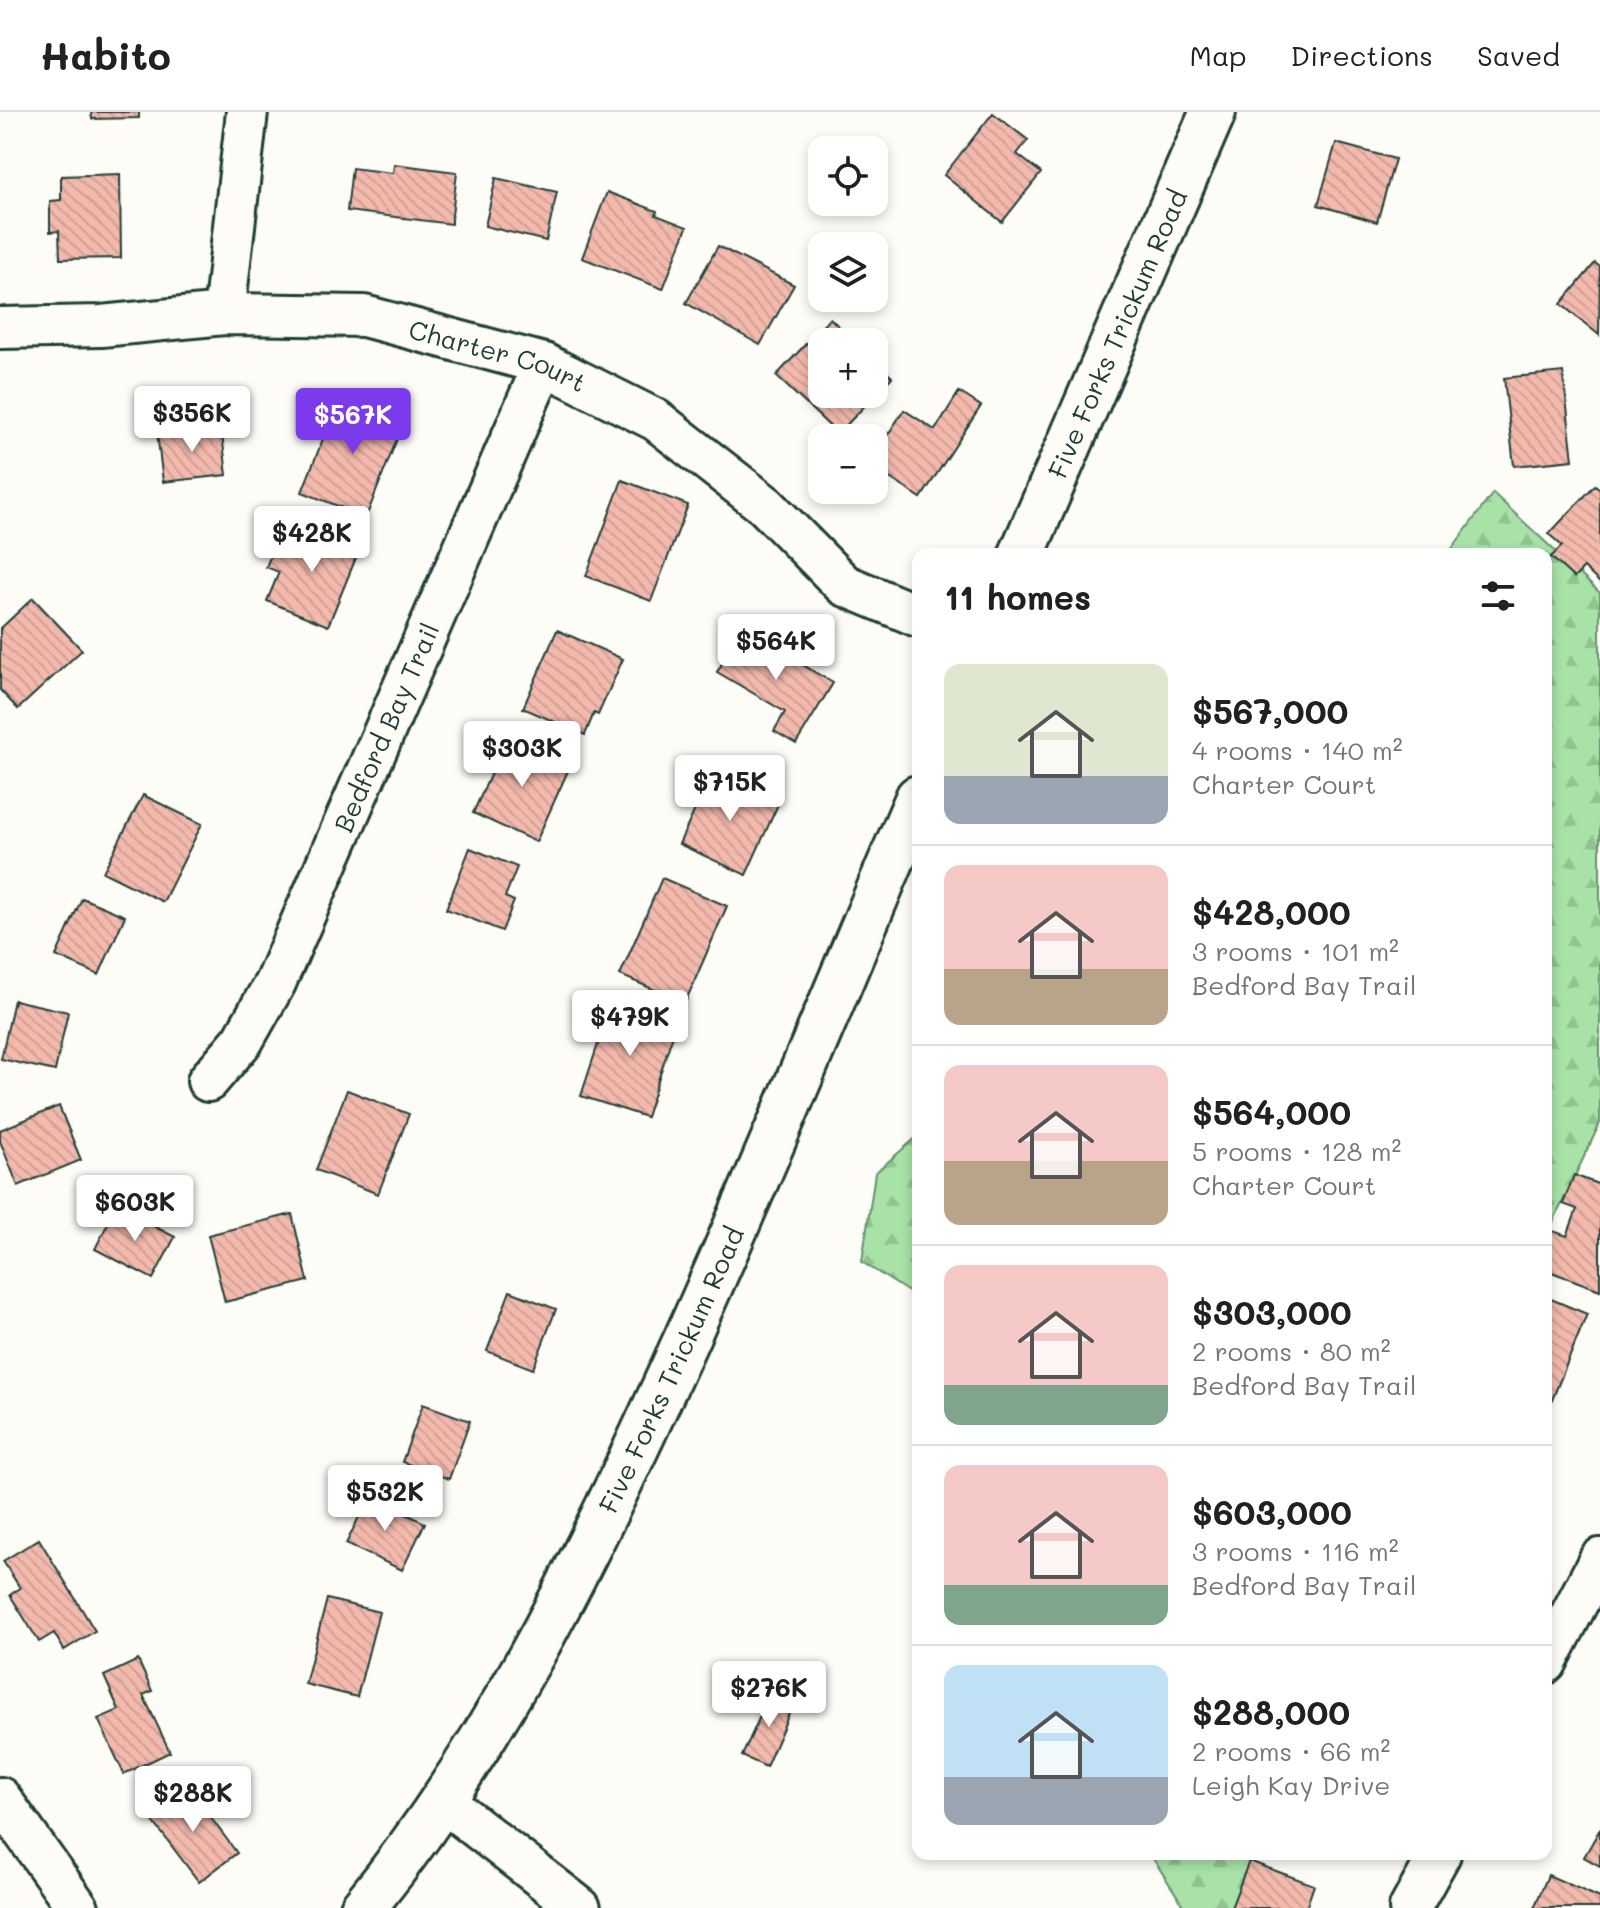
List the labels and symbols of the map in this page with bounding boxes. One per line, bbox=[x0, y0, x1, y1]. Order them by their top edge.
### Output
street label: Five Forks Trickum Road bbox=[1040, 184, 1195, 483]
street label: Charter Court bbox=[405, 312, 592, 399]
pin: $356K bbox=[136, 386, 248, 454]
pin: $567K bbox=[297, 388, 409, 456]
pin: $428K bbox=[256, 506, 368, 574]
pin: $564K bbox=[720, 614, 832, 682]
street label: Bedford Bay Trail bbox=[326, 618, 446, 837]
pin: $303K bbox=[466, 721, 578, 789]
pin: $715K bbox=[674, 755, 786, 823]
pin: $479K bbox=[574, 990, 686, 1058]
pin: $603K bbox=[79, 1175, 191, 1243]
street label: Five Forks Trickum Road bbox=[591, 1221, 751, 1519]
pin: $532K bbox=[329, 1465, 441, 1533]
pin: $276K bbox=[713, 1661, 825, 1729]
pin: $288K bbox=[137, 1766, 249, 1834]

